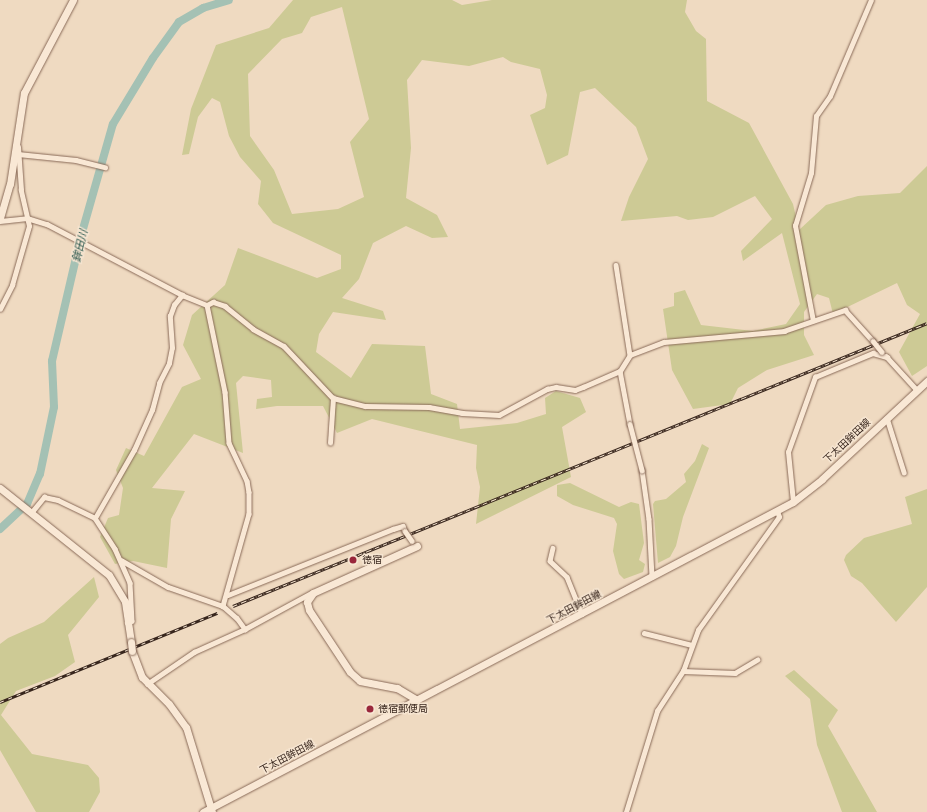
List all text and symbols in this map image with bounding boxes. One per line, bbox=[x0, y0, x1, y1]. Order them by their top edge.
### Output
water label: 鉾田川 bbox=[70, 228, 90, 264]
street label: 下太田鉾田線 bbox=[821, 416, 873, 466]
marker: 徳宿 bbox=[347, 554, 359, 566]
place label: 徳宿 bbox=[362, 554, 382, 566]
street label: 下太田鉾田線 bbox=[545, 588, 603, 626]
place label: 徳宿郵便局 bbox=[378, 703, 428, 715]
marker: 徳宿郵便局 bbox=[365, 704, 375, 714]
street label: 下太田鉾田線 bbox=[258, 738, 316, 776]

